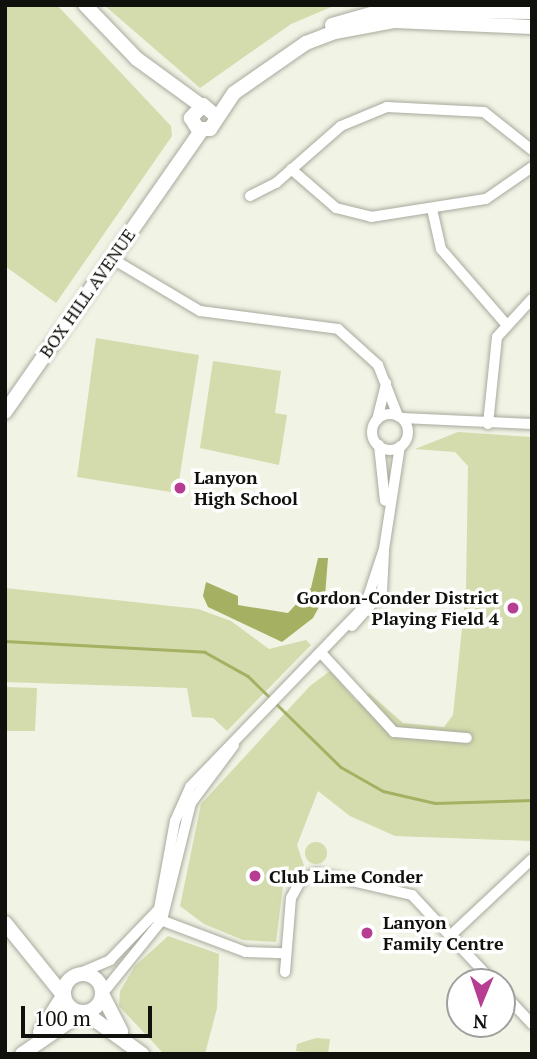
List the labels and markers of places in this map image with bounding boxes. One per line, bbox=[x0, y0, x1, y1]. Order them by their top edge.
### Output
place label: Lanyon High School bbox=[194, 467, 298, 510]
marker: Lanyon High School bbox=[172, 480, 188, 496]
place label: Gordon-Conder District Playing Field 4 bbox=[297, 587, 499, 630]
marker: Gordon-Conder District Playing Field 4 bbox=[505, 600, 521, 616]
place label: Club Lime Conder bbox=[269, 865, 423, 887]
marker: Club Lime Conder bbox=[247, 868, 263, 884]
place label: Lanyon Family Centre bbox=[383, 912, 504, 954]
marker: Lanyon Family Centre bbox=[357, 923, 377, 943]

